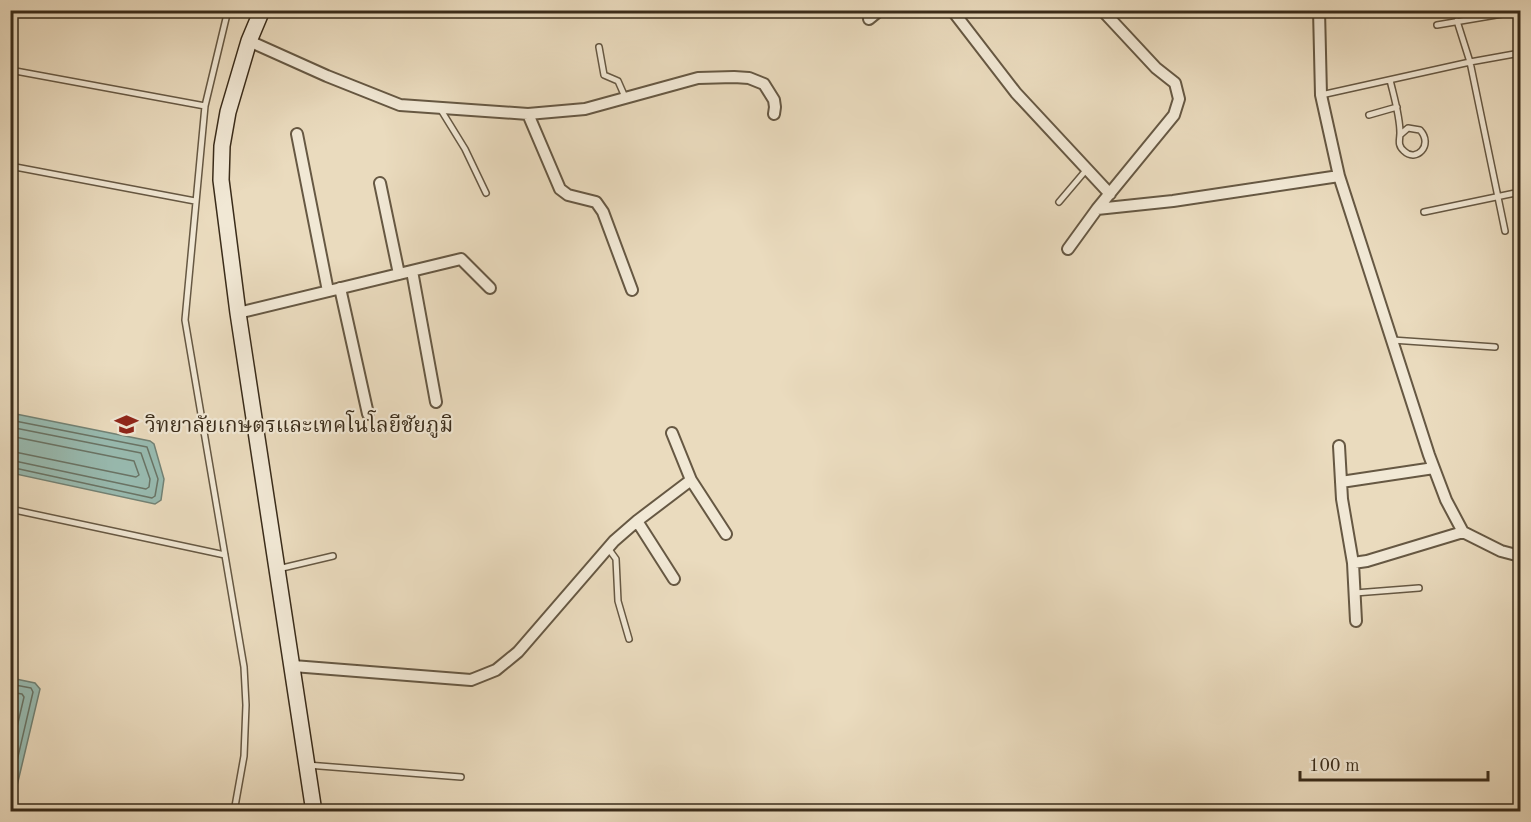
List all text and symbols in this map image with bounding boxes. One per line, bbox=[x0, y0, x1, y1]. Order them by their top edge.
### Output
place label: วิทยาลัยเกษตรและเทคโนโลยีชัยภูมิ bbox=[145, 410, 453, 438]
school or university icon: วิทยาลัยเกษตรและเทคโนโลยีชัยภูมิ bbox=[114, 412, 140, 438]
scale bar bbox=[1300, 744, 1488, 782]
text: 100 m bbox=[1309, 757, 1360, 775]

